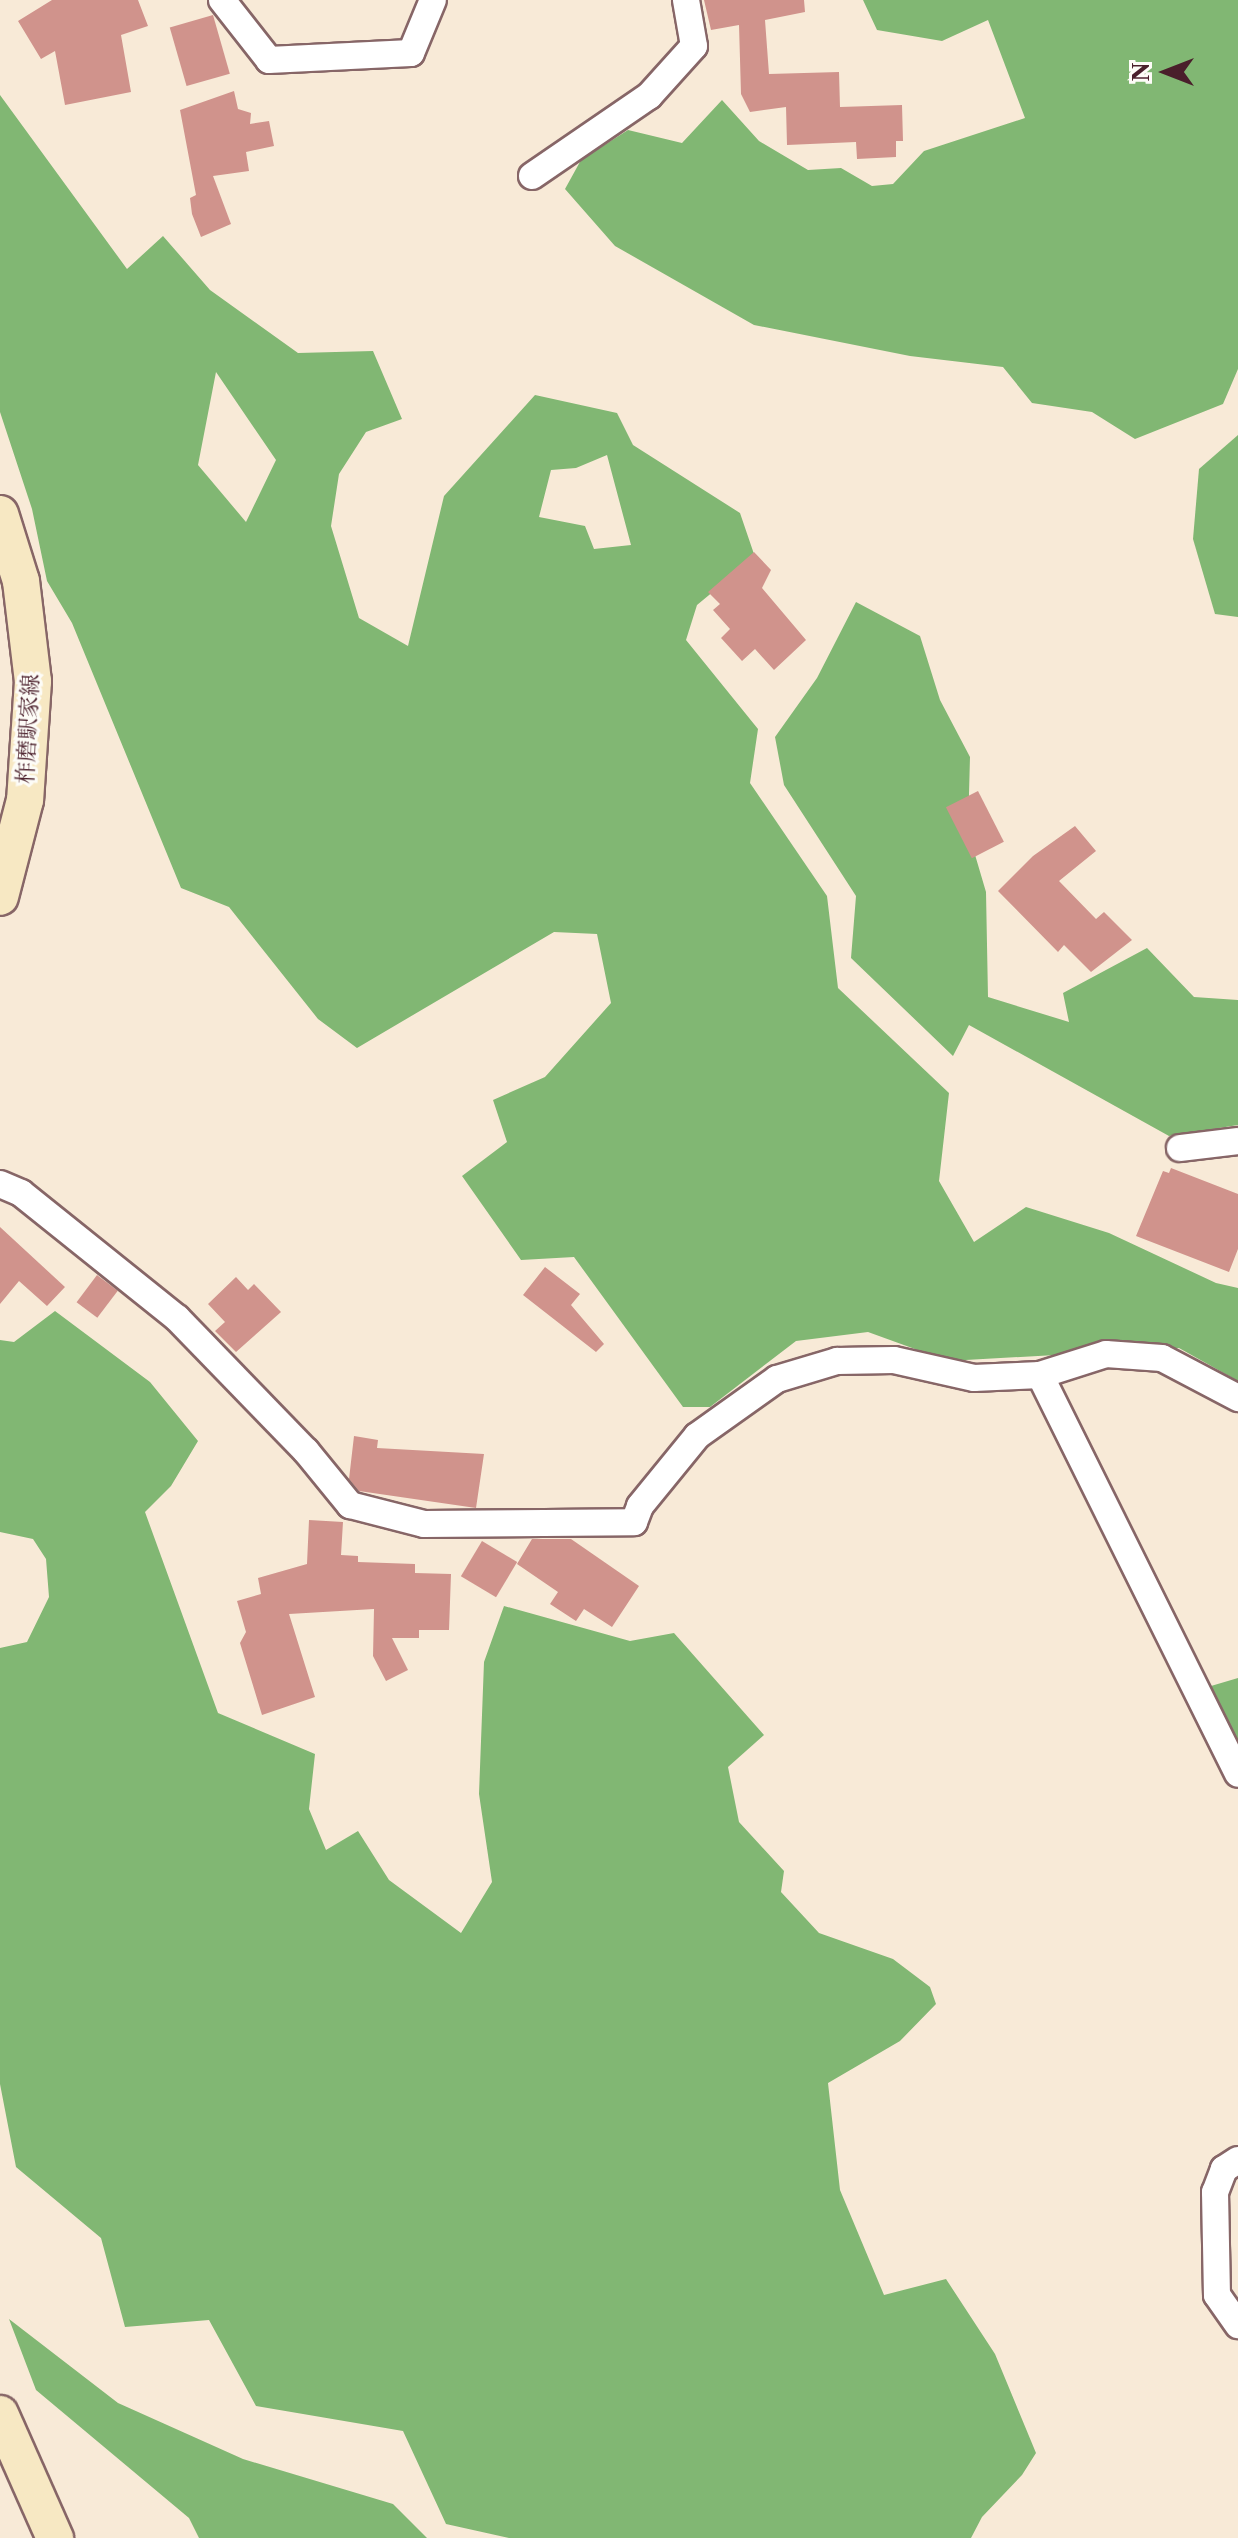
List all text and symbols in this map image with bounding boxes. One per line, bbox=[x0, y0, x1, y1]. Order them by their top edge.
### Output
north arrow bbox=[1126, 32, 1206, 112]
text: N bbox=[1128, 62, 1155, 82]
street label: 柞磨駅家線 bbox=[12, 673, 44, 785]

